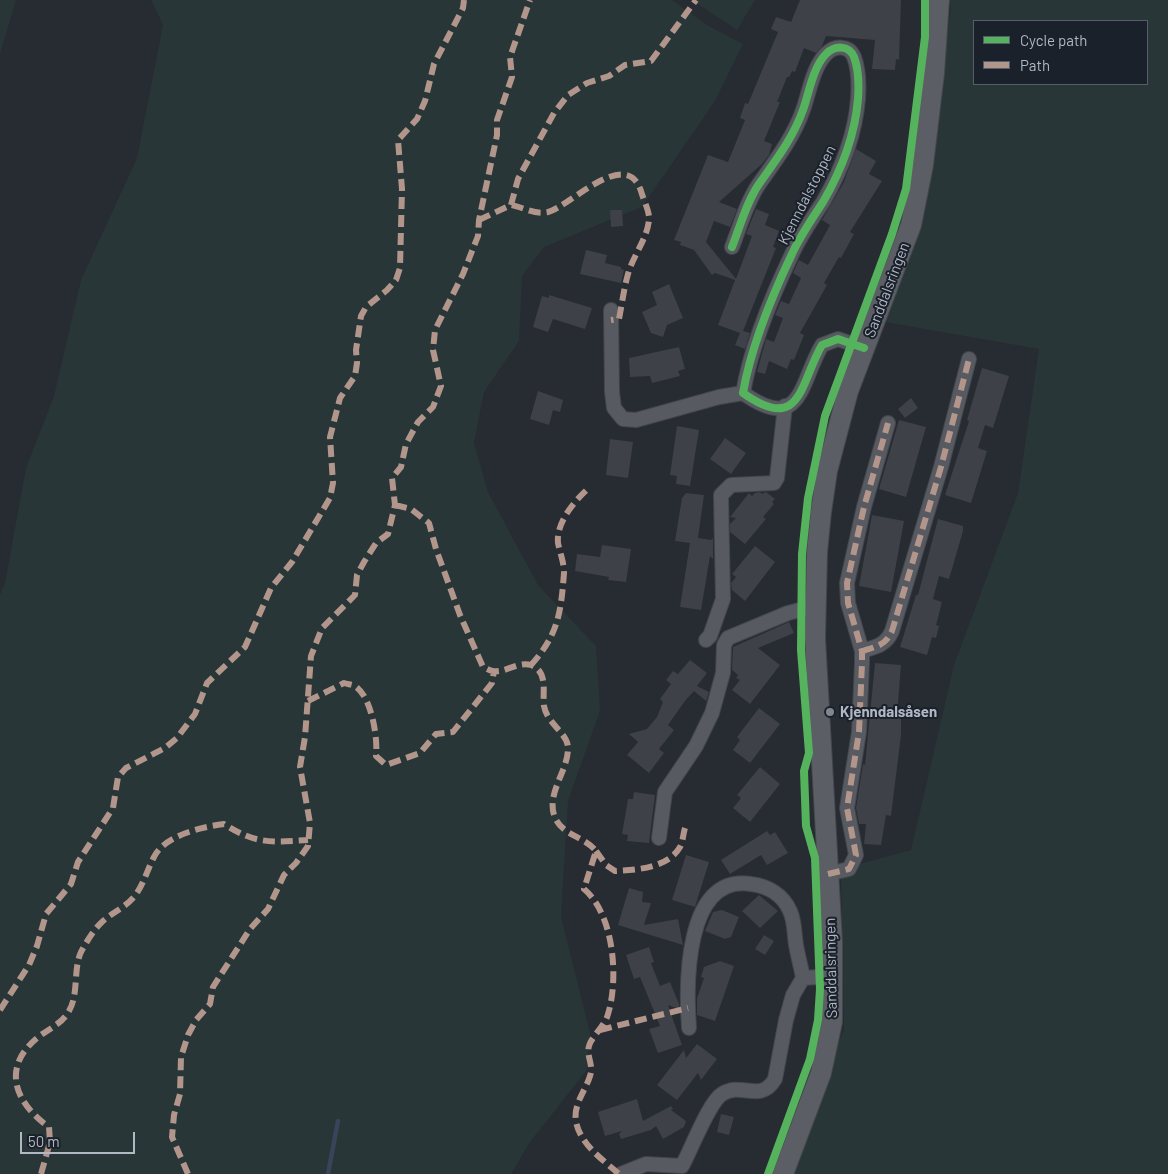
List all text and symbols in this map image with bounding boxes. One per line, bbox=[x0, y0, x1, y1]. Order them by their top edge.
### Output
legend bbox=[973, 20, 1148, 85]
text: Cycle path bbox=[1020, 31, 1087, 49]
text: Path bbox=[1020, 56, 1050, 74]
street label: Kjenndalstoppen bbox=[774, 142, 840, 248]
street label: Sanddalsringen bbox=[861, 240, 913, 340]
place label: Kjenndalsåsen bbox=[840, 703, 937, 721]
marker: Kjenndalsåsen bbox=[824, 706, 836, 718]
street label: Sanddalsringen bbox=[821, 918, 841, 1018]
scale bar bbox=[22, 1122, 138, 1154]
text: 50 m bbox=[28, 1132, 60, 1150]

